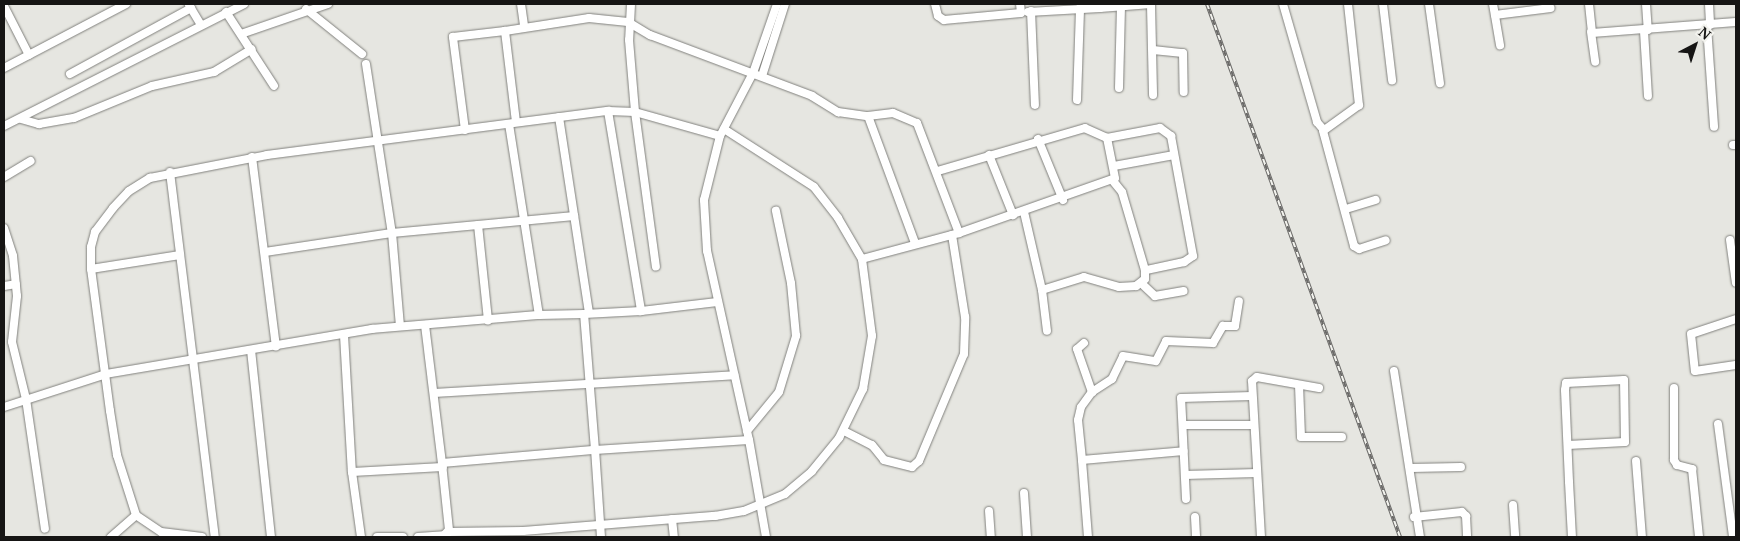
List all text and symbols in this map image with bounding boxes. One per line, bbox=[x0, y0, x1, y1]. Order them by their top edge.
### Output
north arrow bbox=[1670, 20, 1720, 70]
text: N bbox=[1695, 22, 1715, 44]

